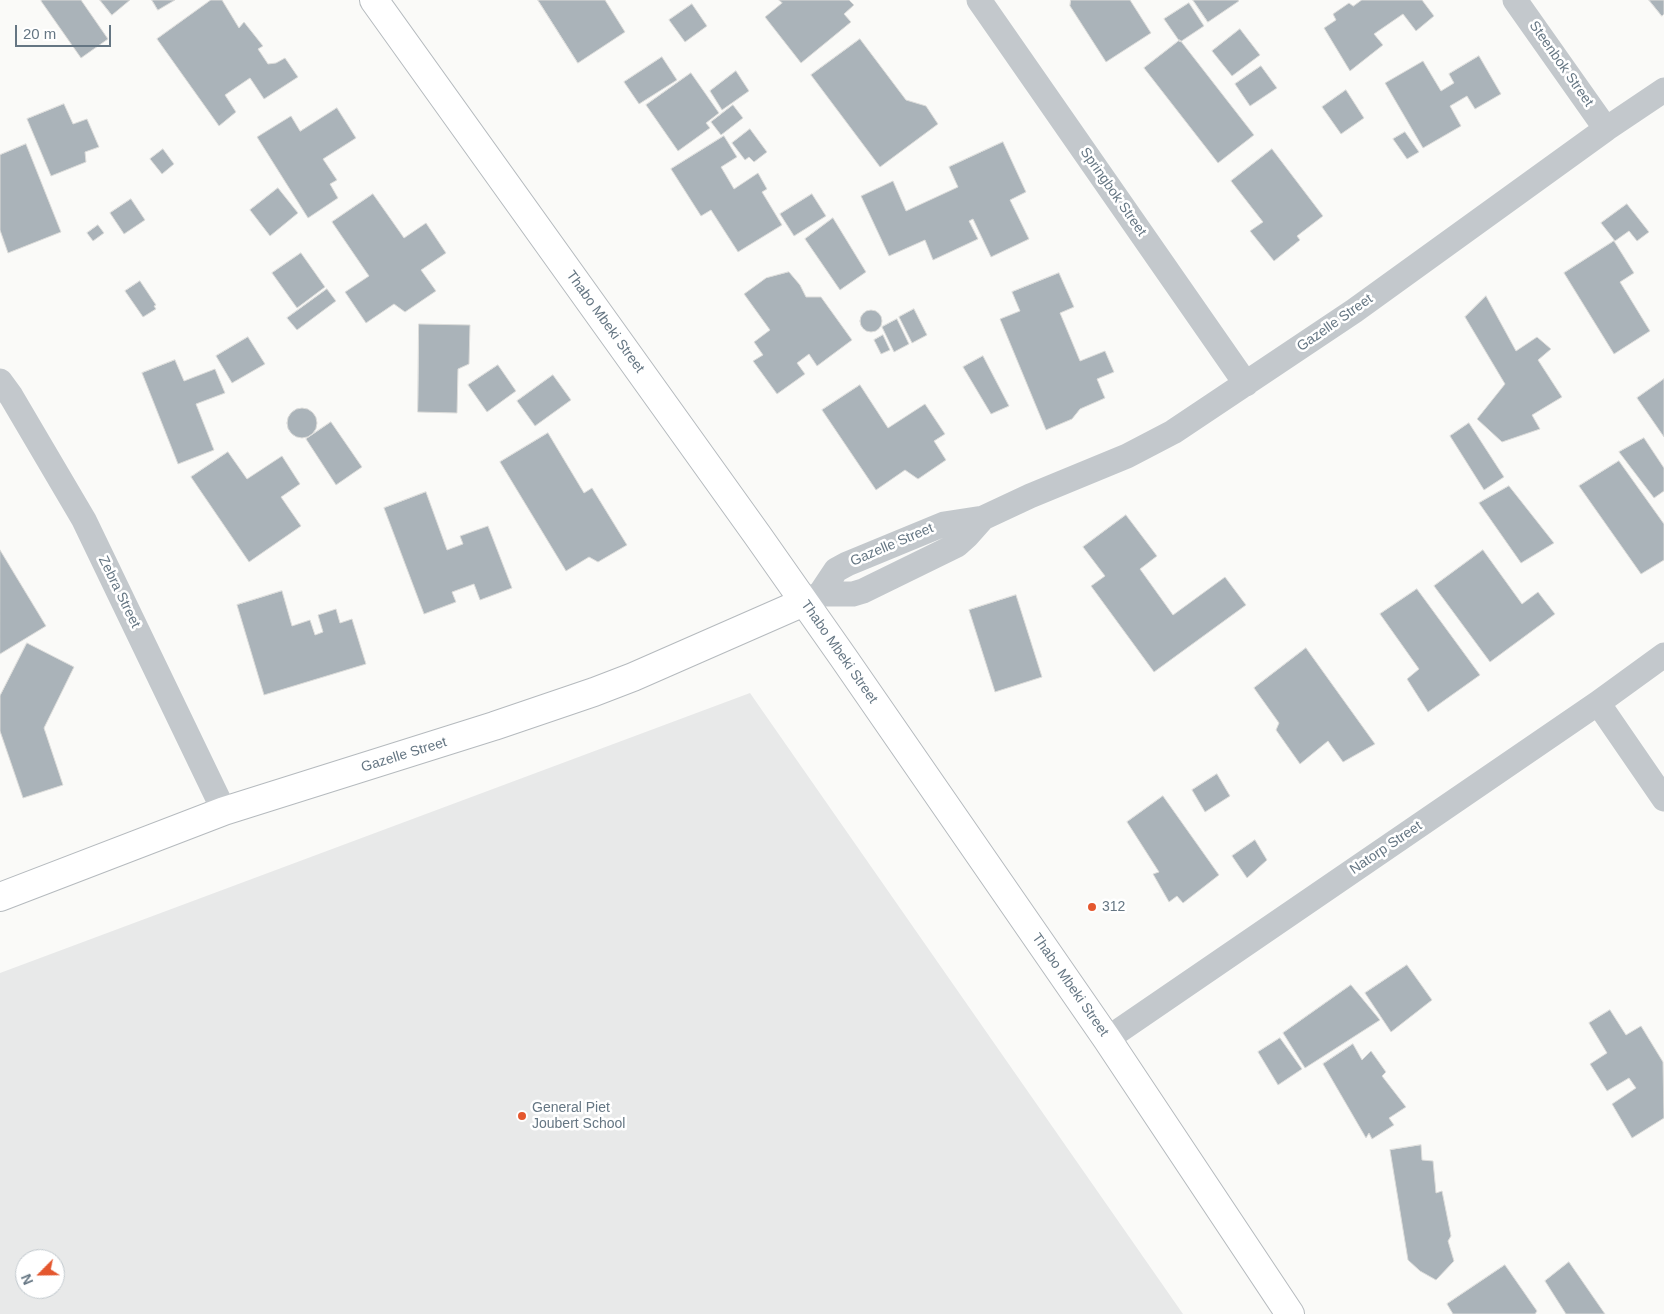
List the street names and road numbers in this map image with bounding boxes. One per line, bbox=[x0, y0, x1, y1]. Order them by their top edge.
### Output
street label: Steenbok Street bbox=[1525, 18, 1597, 110]
street label: Springbok Street bbox=[1076, 144, 1150, 240]
street label: Thabo Mbeki Street bbox=[562, 268, 648, 376]
street label: Gazelle Street bbox=[1294, 291, 1376, 355]
street label: Gazelle Street bbox=[848, 520, 936, 570]
street label: Zebra Street bbox=[94, 553, 144, 631]
street label: Thabo Mbeki Street bbox=[797, 597, 881, 707]
street label: Gazelle Street bbox=[359, 734, 449, 776]
street label: Natorp Street bbox=[1347, 818, 1425, 878]
street label: Thabo Mbeki Street bbox=[1028, 930, 1112, 1040]

